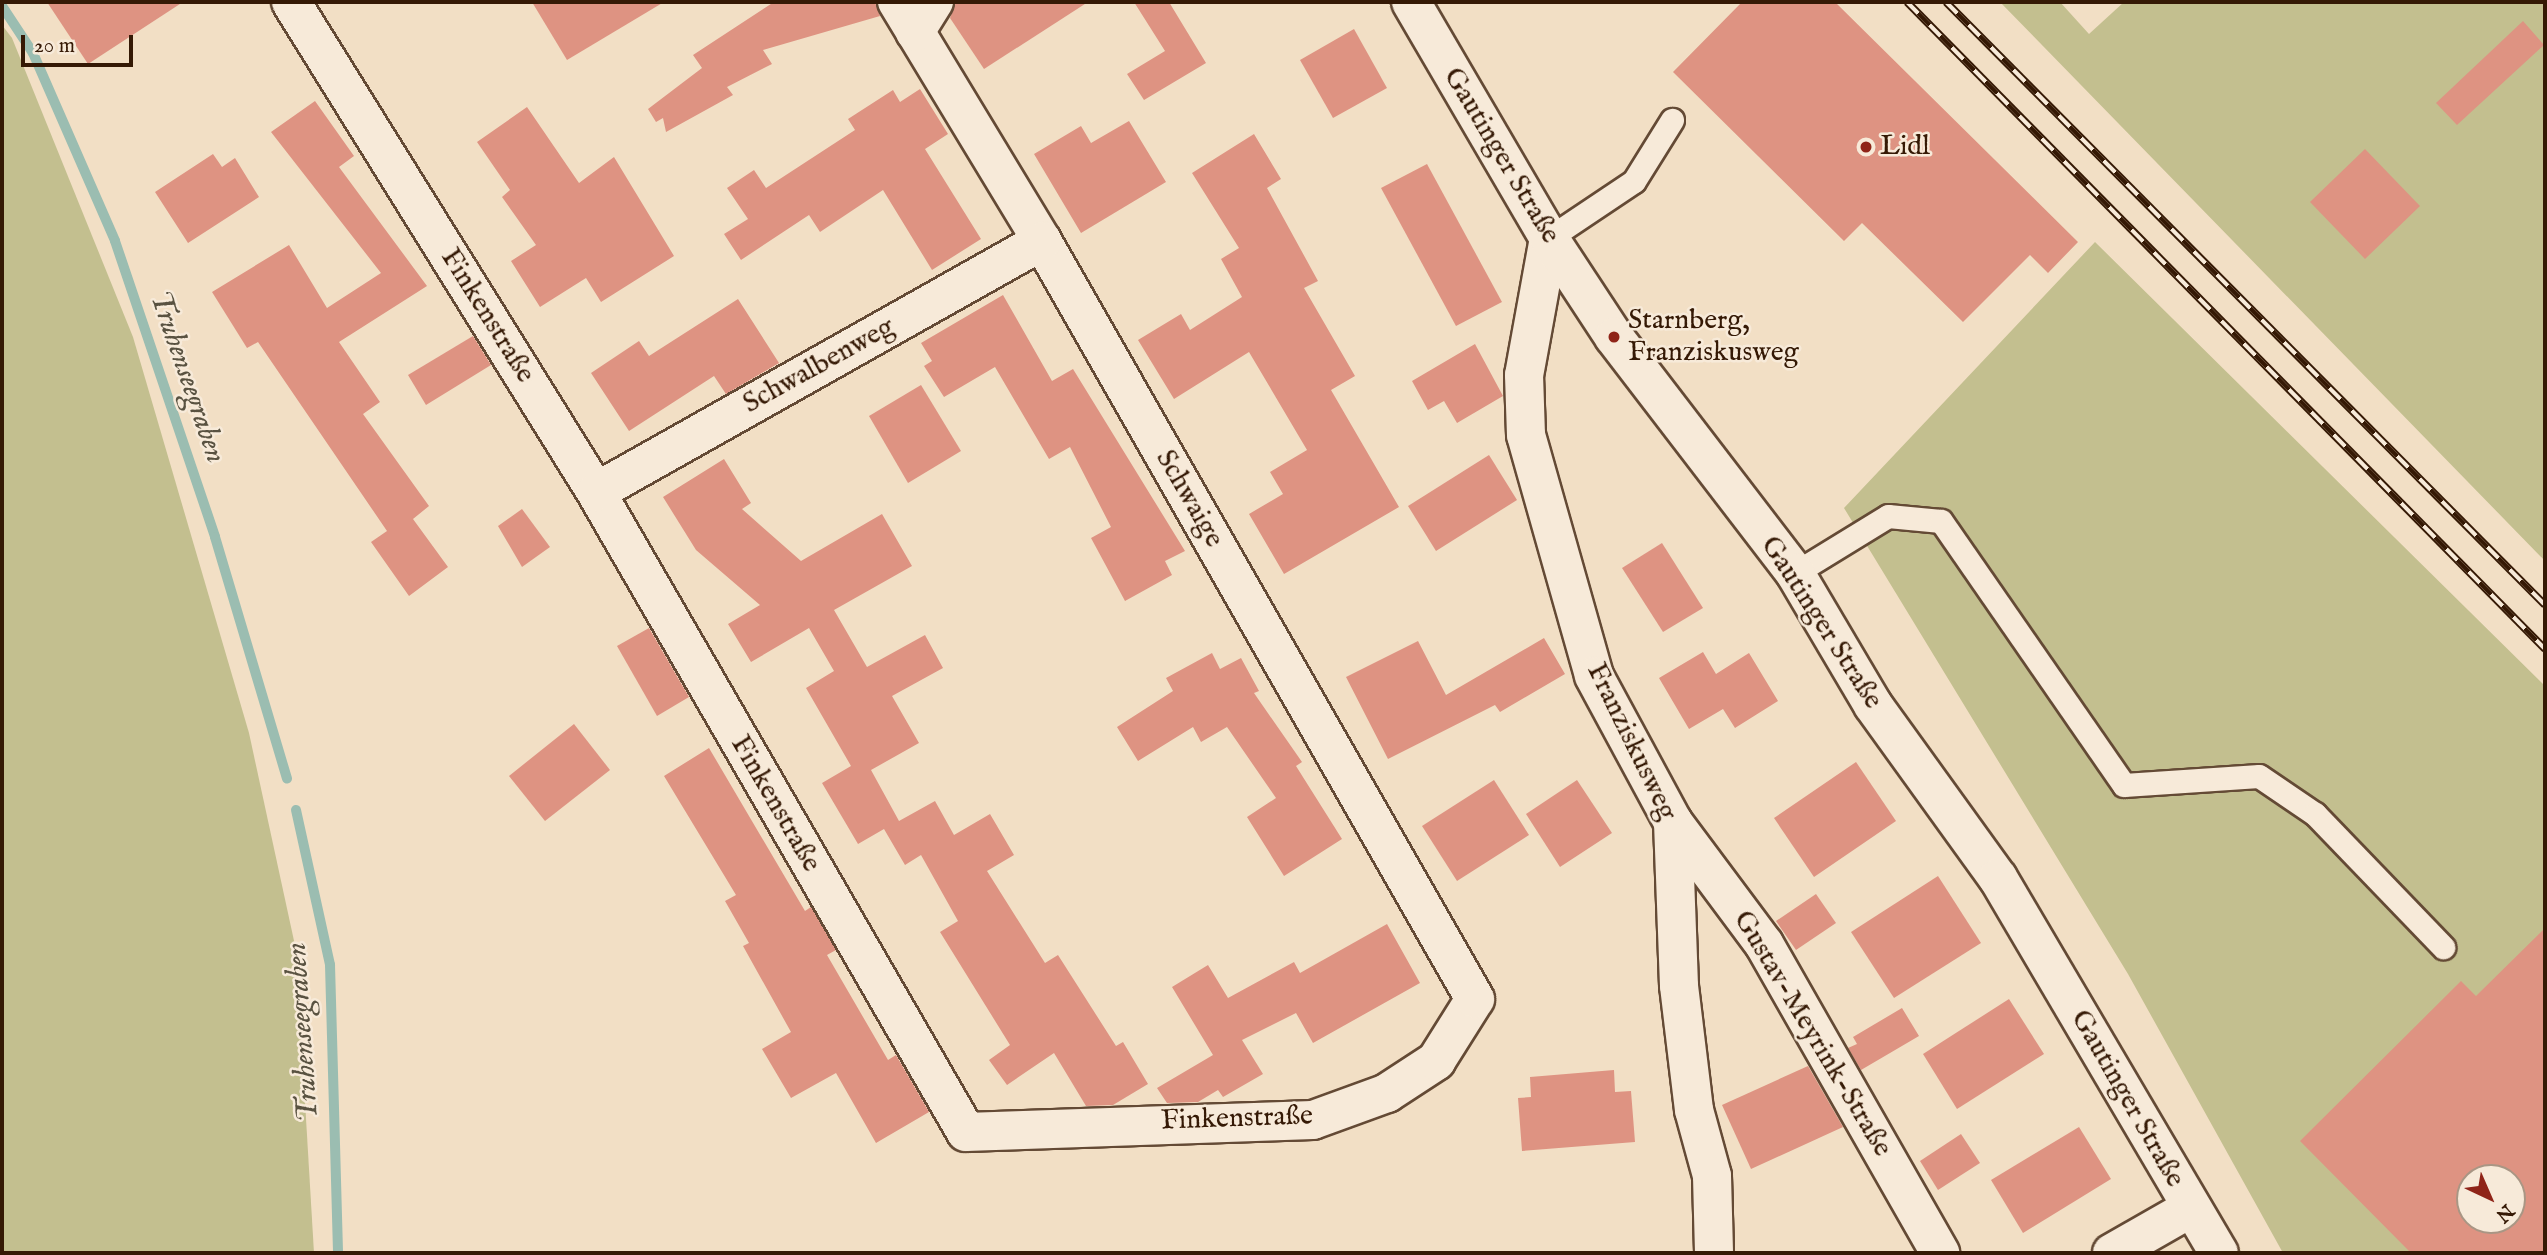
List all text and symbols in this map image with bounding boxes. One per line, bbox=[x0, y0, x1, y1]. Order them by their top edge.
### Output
scale bar bbox=[24, 21, 136, 65]
text: 20 m bbox=[34, 33, 75, 60]
street label: Gautinger Straße bbox=[1435, 62, 1567, 250]
place label: Lidl bbox=[1880, 130, 1930, 164]
marker: Lidl bbox=[1858, 139, 1874, 155]
street label: Finkenstraße bbox=[433, 243, 541, 389]
water label: Truhenseegraben bbox=[141, 286, 233, 468]
place label: Starnberg, Franziskusweg bbox=[1628, 304, 1799, 370]
street label: Schwalbenweg bbox=[738, 311, 900, 421]
marker: Starnberg, Franziskusweg bbox=[1606, 329, 1622, 345]
street label: Schwaige bbox=[1148, 444, 1230, 554]
street label: Gautinger Straße bbox=[1753, 530, 1889, 716]
street label: Franziskusweg bbox=[1578, 658, 1684, 826]
street label: Finkenstraße bbox=[722, 730, 828, 878]
street label: Gustav-Meyrink-Straße bbox=[1725, 905, 1899, 1163]
water label: Truhenseegraben bbox=[279, 941, 327, 1123]
street label: Gautinger Straße bbox=[2063, 1004, 2191, 1194]
street label: Finkenstraße bbox=[1161, 1100, 1313, 1138]
north arrow bbox=[2456, 1164, 2526, 1234]
text: N bbox=[2490, 1198, 2518, 1227]

